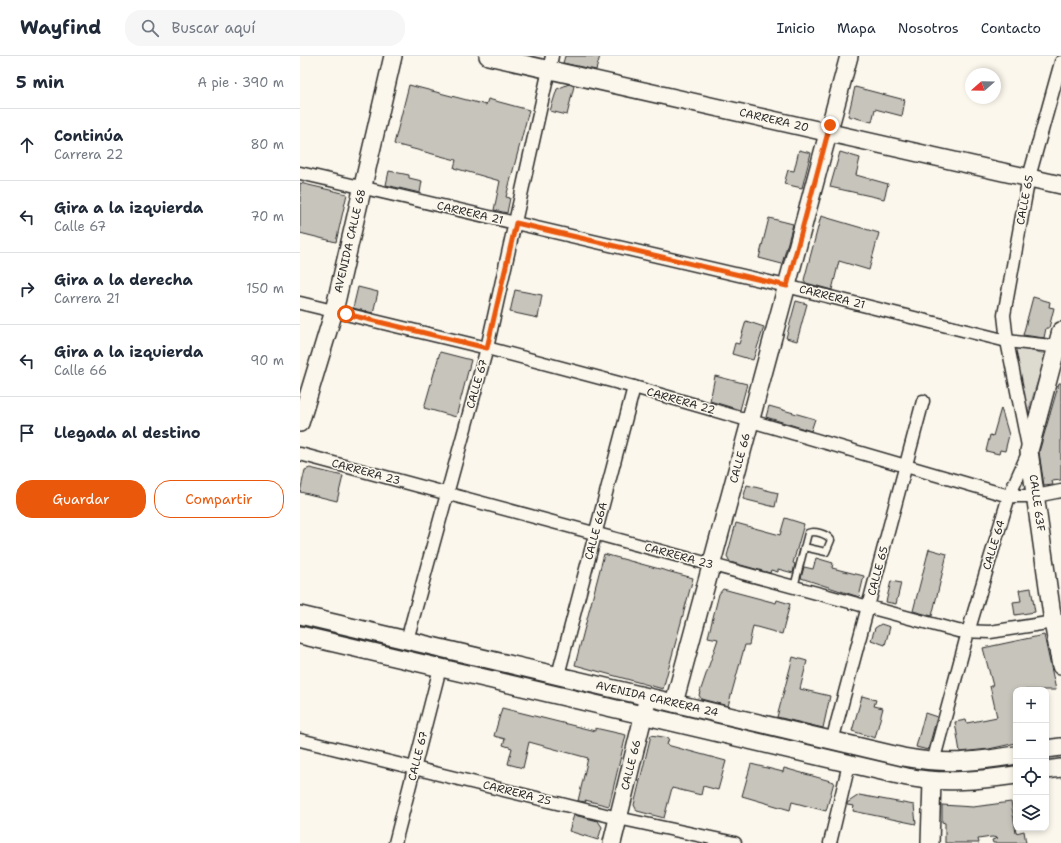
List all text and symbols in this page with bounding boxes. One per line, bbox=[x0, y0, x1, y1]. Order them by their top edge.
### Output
search box bbox=[125, 10, 405, 46]
text: Wayfind bbox=[20, 15, 101, 40]
icon: search bbox=[139, 17, 161, 39]
text: Buscar aquí bbox=[171, 18, 255, 38]
text: Inicio bbox=[777, 19, 815, 37]
text: Mapa bbox=[837, 19, 876, 37]
text: Nosotros bbox=[898, 19, 959, 37]
text: Contacto bbox=[981, 19, 1041, 37]
north arrow bbox=[965, 68, 1001, 104]
text: 5 min bbox=[16, 71, 64, 93]
text: A pie · 390 m bbox=[198, 74, 284, 91]
street label: CARRERA 20 bbox=[738, 105, 810, 135]
route end bbox=[821, 116, 839, 134]
text: Continúa bbox=[54, 126, 123, 146]
icon: ahead bbox=[16, 134, 38, 156]
text: 80 m bbox=[250, 136, 284, 153]
text: Carrera 22 bbox=[54, 146, 123, 163]
street label: CALLE 65 bbox=[1013, 174, 1037, 226]
street label: AVENIDA CALLE 68 bbox=[331, 188, 369, 294]
text: Gira a la izquierda bbox=[54, 198, 203, 218]
street label: CARRERA 21 bbox=[435, 198, 505, 228]
icon: left bbox=[16, 206, 38, 228]
text: 70 m bbox=[250, 208, 284, 225]
text: Calle 67 bbox=[54, 218, 106, 235]
text: Gira a la derecha bbox=[54, 270, 193, 290]
icon: right bbox=[16, 278, 38, 300]
text: 150 m bbox=[246, 280, 284, 297]
street label: CARRERA 21 bbox=[797, 282, 867, 312]
text: Carrera 21 bbox=[54, 290, 120, 307]
route start bbox=[337, 305, 355, 323]
text: Gira a la izquierda bbox=[54, 342, 203, 362]
icon: left bbox=[16, 350, 38, 372]
text: 90 m bbox=[250, 352, 284, 369]
street label: CALLE 67 bbox=[463, 357, 491, 410]
text: Calle 66 bbox=[54, 362, 107, 379]
street label: CARRERA 22 bbox=[645, 384, 717, 418]
icon: arrive bbox=[16, 422, 38, 444]
text: Llegada al destino bbox=[54, 423, 201, 443]
street label: CALLE 66 bbox=[726, 431, 754, 485]
street label: CARRERA 23 bbox=[330, 456, 402, 488]
street label: CALLE 63F bbox=[1026, 474, 1048, 532]
button: Guardar bbox=[16, 480, 146, 518]
button: Compartir bbox=[154, 480, 284, 518]
street label: CALLE 66A bbox=[581, 500, 611, 562]
street label: CALLE 64 bbox=[979, 518, 1009, 572]
street label: CARRERA 23 bbox=[643, 540, 715, 572]
street label: CALLE 65 bbox=[864, 544, 892, 597]
street label: AVENIDA CARRERA 24 bbox=[594, 678, 720, 720]
map controls bbox=[1013, 687, 1049, 831]
button: + bbox=[1013, 687, 1049, 723]
button: − bbox=[1013, 723, 1049, 759]
street label: CALLE 67 bbox=[405, 729, 431, 782]
street label: CALLE 66 bbox=[617, 738, 645, 792]
button: locate bbox=[1013, 759, 1049, 795]
street label: CARRERA 25 bbox=[481, 777, 553, 809]
button: layers bbox=[1013, 795, 1049, 831]

